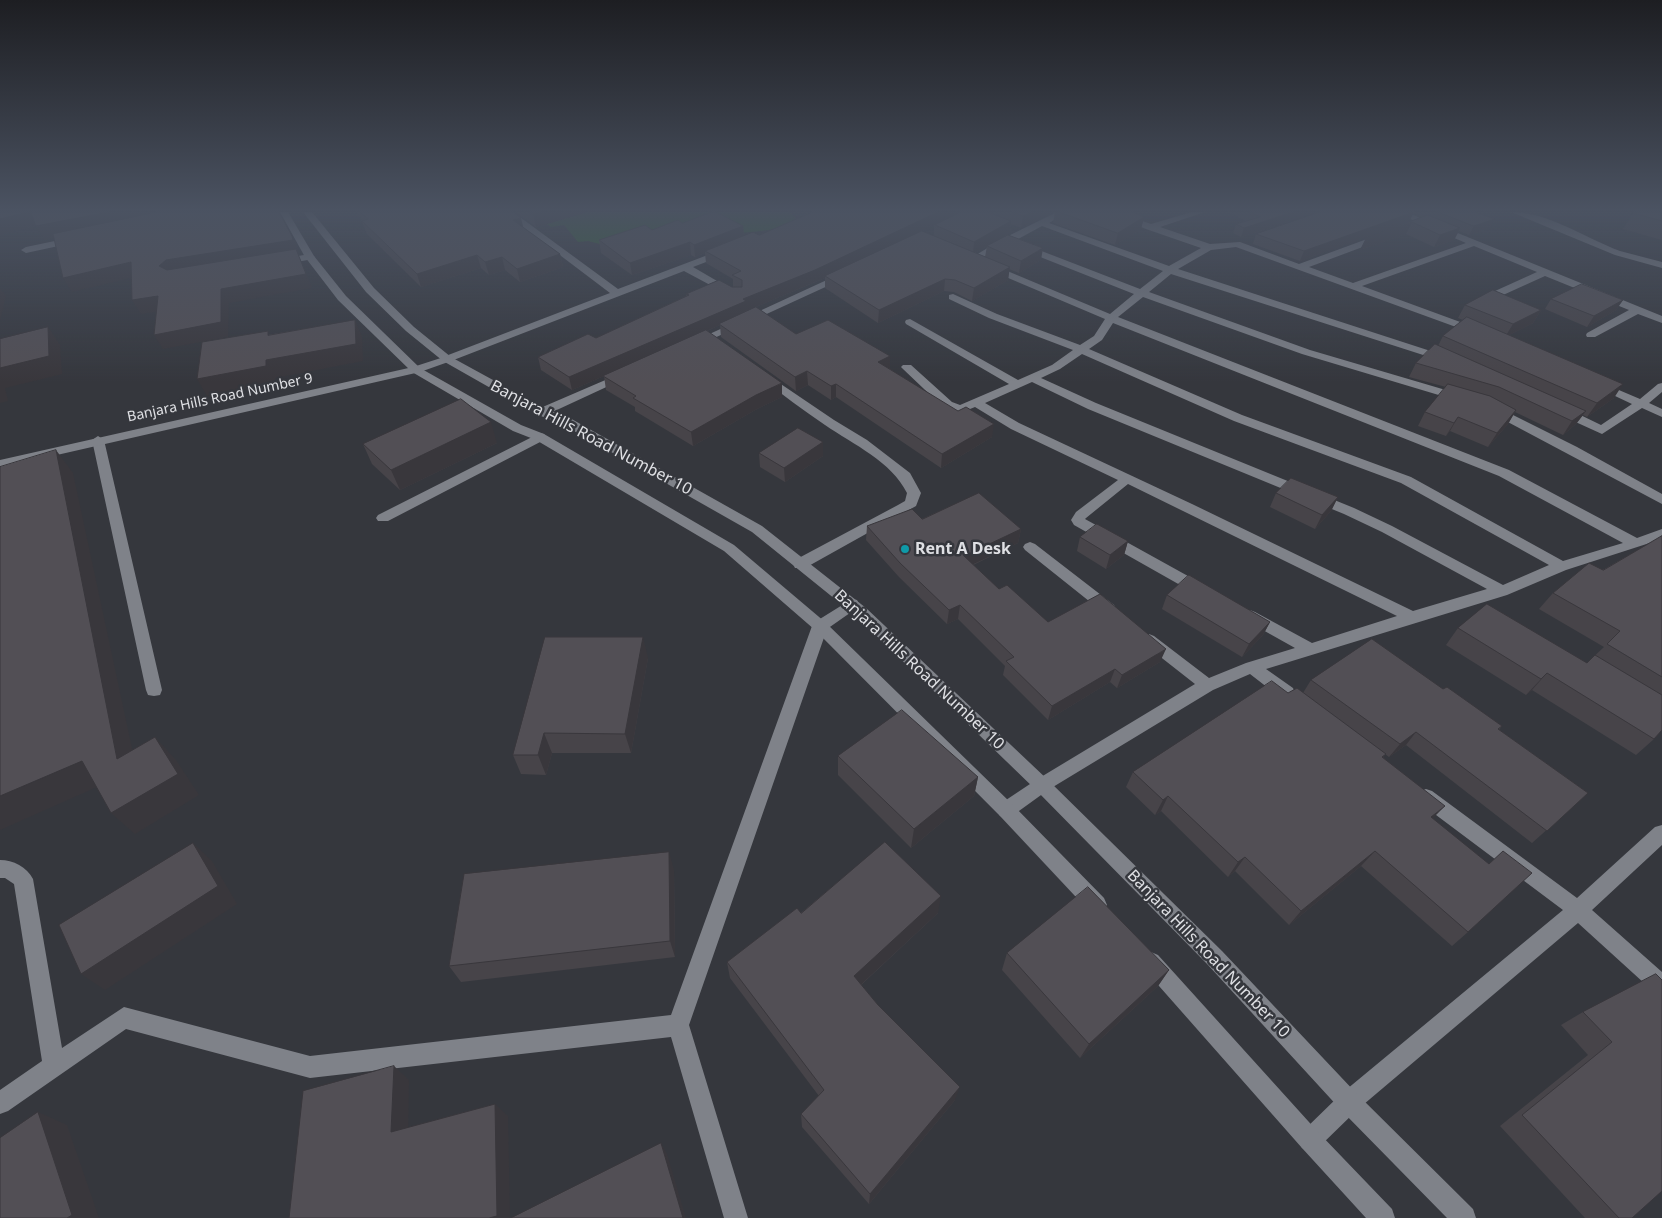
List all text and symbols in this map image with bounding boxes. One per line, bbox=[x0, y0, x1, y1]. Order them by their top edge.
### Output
street label: Banjara Hills Road Number 9 bbox=[126, 370, 314, 426]
street label: Banjara Hills Road Number 10 bbox=[487, 377, 695, 499]
place label: Rent A Desk bbox=[915, 539, 1011, 559]
marker: Rent A Desk bbox=[899, 543, 911, 555]
street label: Banjara Hills Road Number 10 bbox=[830, 586, 1008, 754]
street label: Banjara Hills Road Number 10 bbox=[1123, 866, 1293, 1042]

